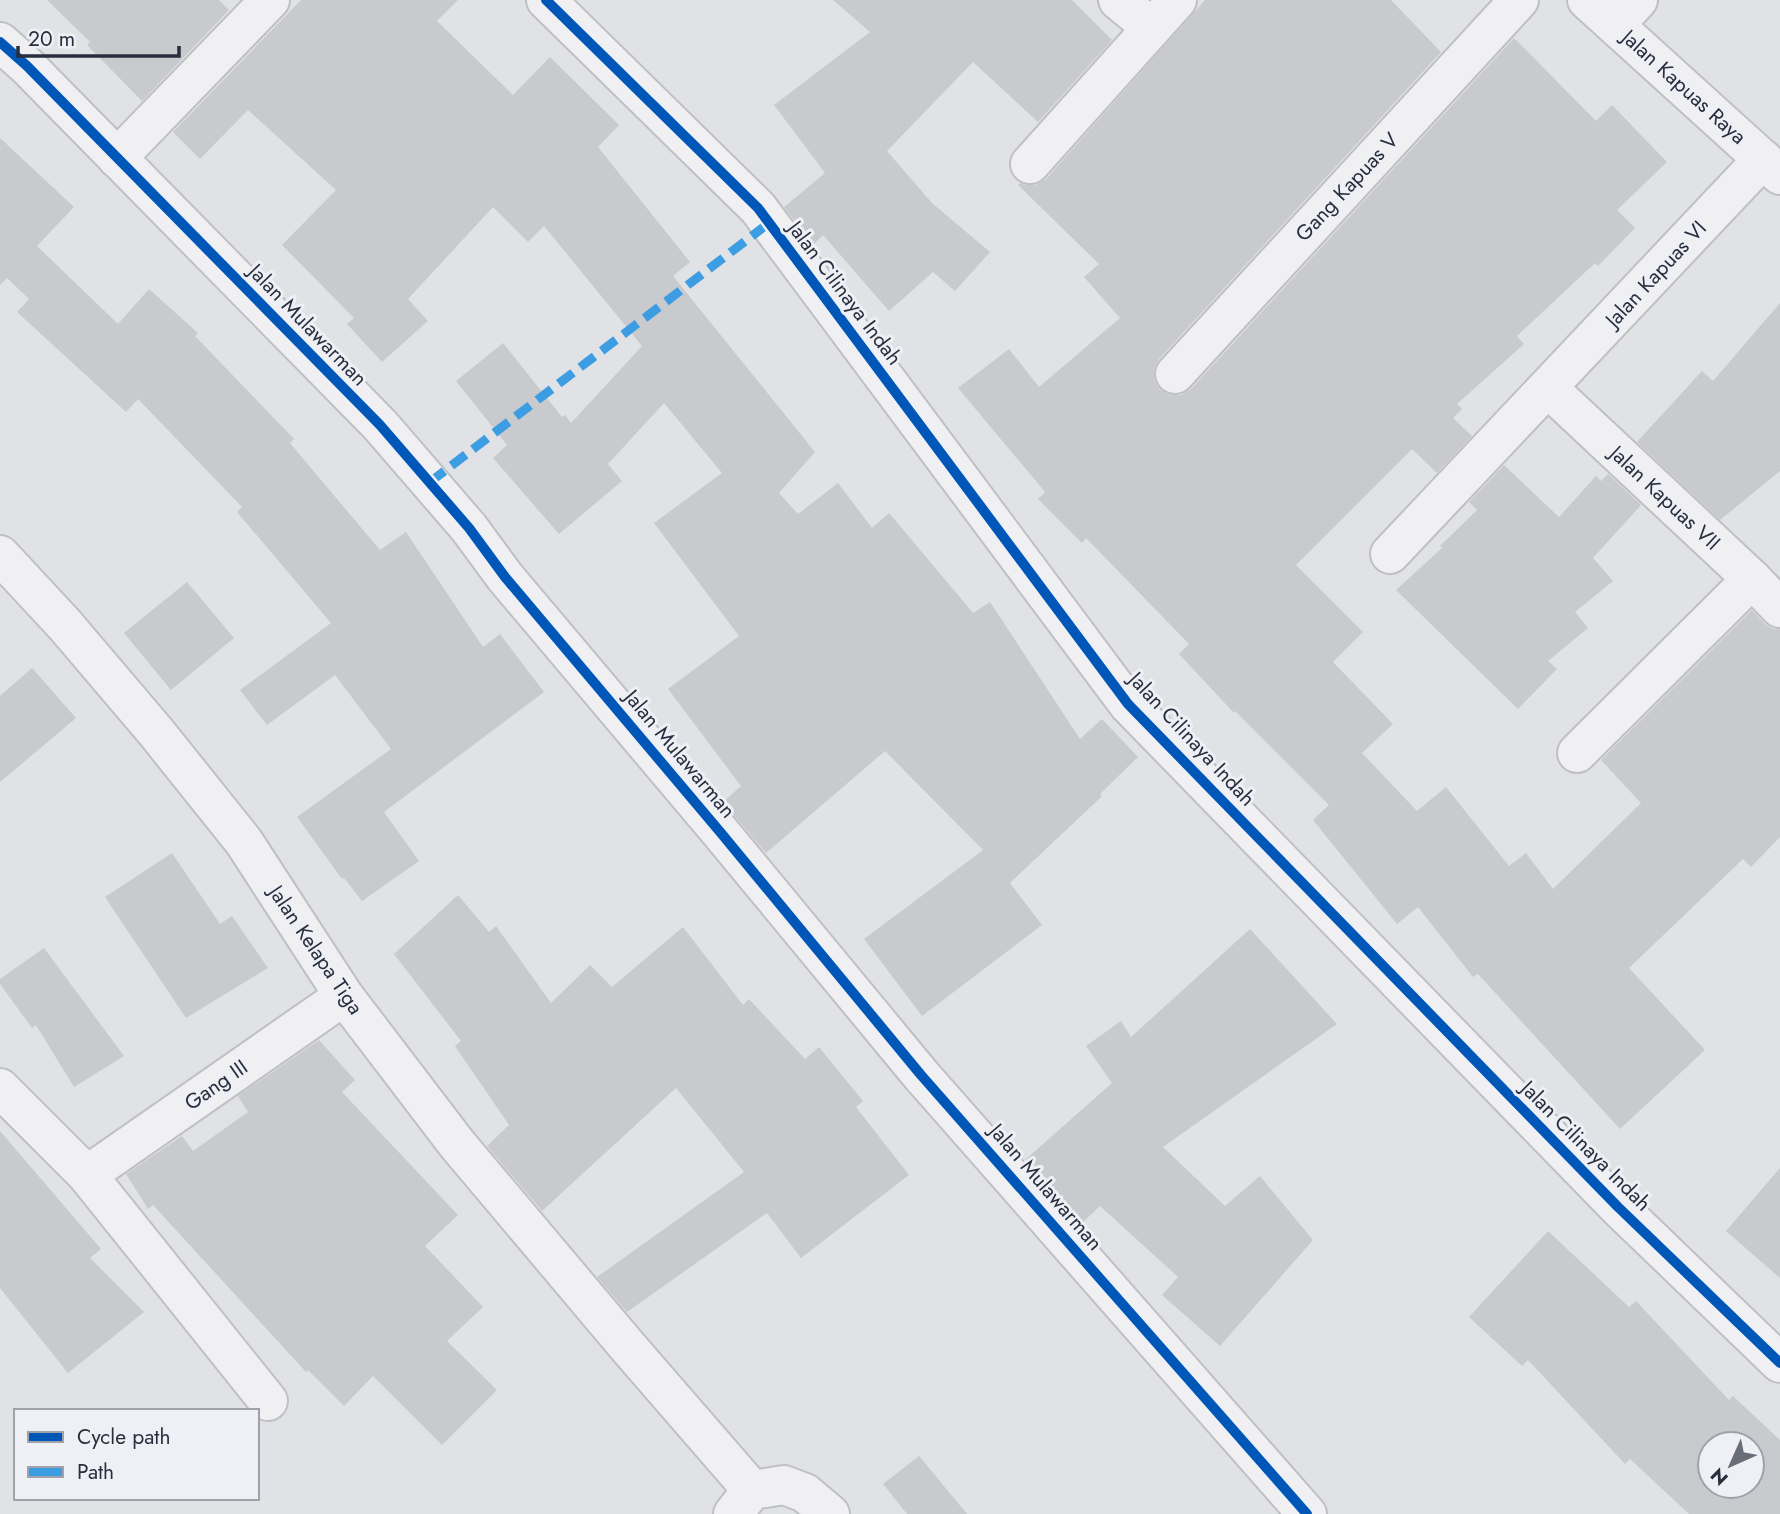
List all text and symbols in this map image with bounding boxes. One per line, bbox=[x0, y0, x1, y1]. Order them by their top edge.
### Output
scale bar bbox=[18, 14, 178, 58]
street label: Jalan Kapuas Raya bbox=[1613, 21, 1753, 151]
text: 20 m bbox=[28, 24, 75, 54]
street label: Gang Kapuas V bbox=[1289, 126, 1406, 248]
street label: Jalan Cilinaya Indah bbox=[779, 212, 909, 371]
street label: Jalan Kapuas VI bbox=[1597, 214, 1713, 336]
street label: Jalan Mulawarman bbox=[240, 255, 374, 393]
street label: Jalan Kapuas VII bbox=[1601, 437, 1727, 557]
street label: Jalan Cilinaya Indah bbox=[1120, 663, 1262, 813]
street label: Jalan Mulawarman bbox=[615, 681, 743, 825]
street label: Jalan Kelapa Tiga bbox=[260, 877, 370, 1021]
street label: Gang III bbox=[178, 1052, 254, 1118]
street label: Jalan Cilinaya Indah bbox=[1512, 1072, 1658, 1218]
street label: Jalan Mulawarman bbox=[980, 1115, 1110, 1257]
legend bbox=[14, 1409, 259, 1500]
text: Cycle path bbox=[77, 1422, 170, 1452]
north arrow bbox=[1696, 1430, 1766, 1500]
text: Path bbox=[77, 1457, 114, 1487]
text: N bbox=[1704, 1462, 1734, 1492]

